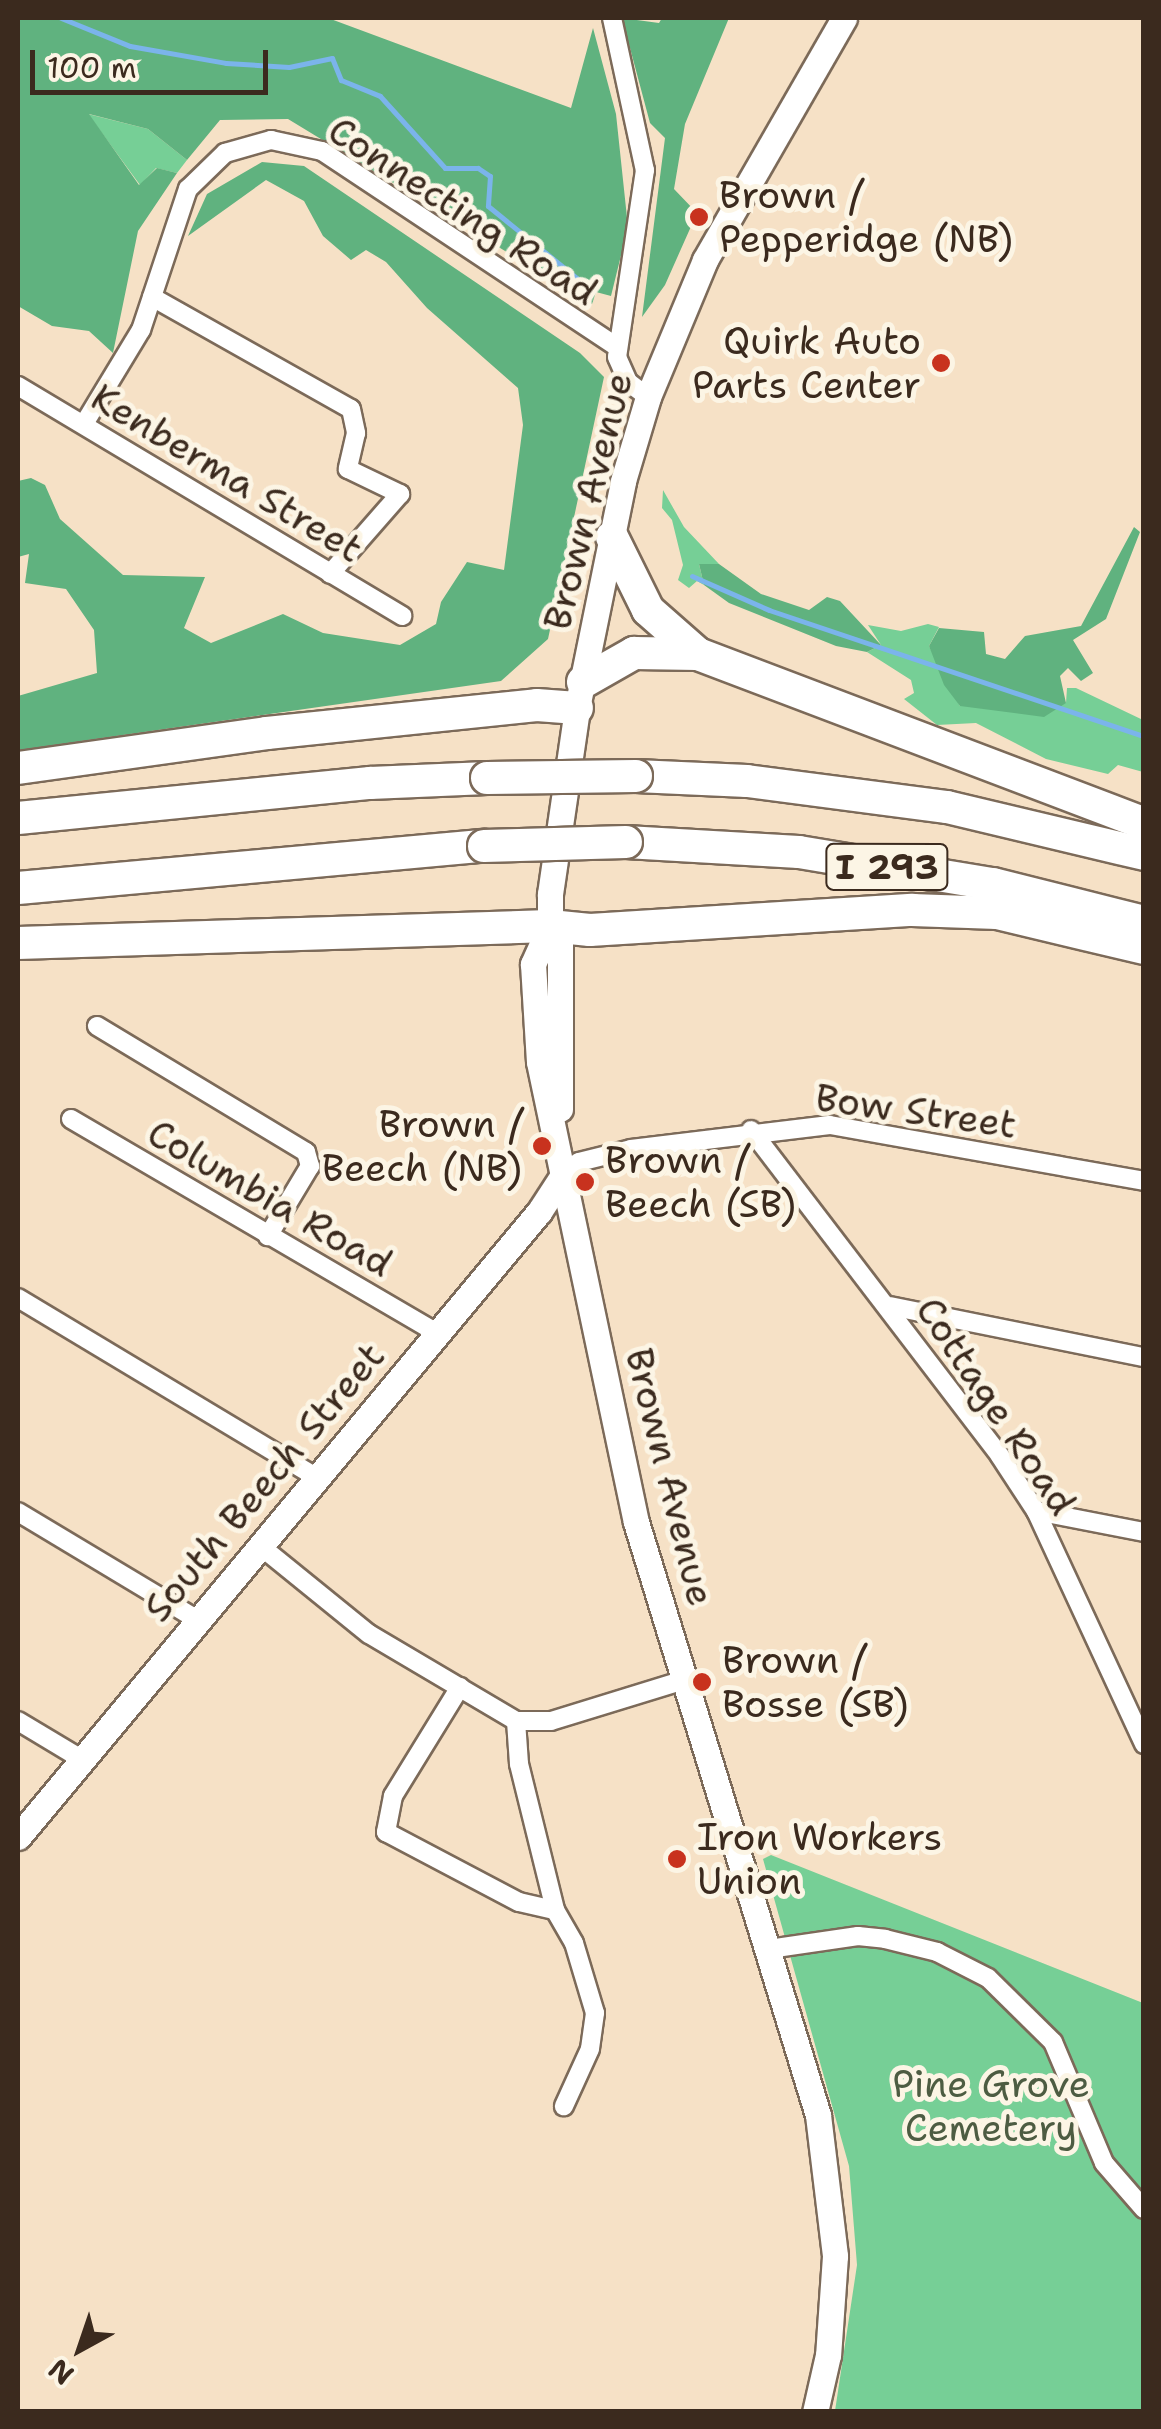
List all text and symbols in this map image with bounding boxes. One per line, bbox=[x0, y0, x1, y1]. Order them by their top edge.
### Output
scale bar bbox=[35, 30, 272, 92]
text: 100 m bbox=[47, 47, 137, 88]
street label: Connecting Road bbox=[320, 107, 606, 315]
place label: Brown / Pepperidge (NB) bbox=[719, 172, 1013, 262]
marker: Brown / Pepperidge (NB) bbox=[688, 206, 710, 228]
place label: Quirk Auto Parts Center bbox=[692, 318, 921, 408]
marker: Quirk Auto Parts Center bbox=[930, 352, 952, 374]
street label: Brown Avenue bbox=[534, 367, 642, 635]
street label: Kenberma Street bbox=[83, 374, 371, 572]
road number: I 293 bbox=[824, 837, 950, 897]
street label: Bow Street bbox=[813, 1074, 1019, 1148]
place label: Brown / Beech (NB) bbox=[322, 1101, 522, 1190]
street label: Columbia Road bbox=[140, 1110, 400, 1286]
marker: Brown / Beech (NB) bbox=[531, 1135, 553, 1157]
place label: Brown / Beech (SB) bbox=[605, 1137, 796, 1226]
marker: Brown / Beech (SB) bbox=[574, 1171, 596, 1193]
street label: Cottage Road bbox=[906, 1288, 1086, 1524]
street label: South Beech Street bbox=[134, 1333, 394, 1631]
street label: Brown Avenue bbox=[616, 1343, 724, 1611]
place label: Brown / Bosse (SB) bbox=[722, 1637, 909, 1726]
marker: Brown / Bosse (SB) bbox=[691, 1671, 713, 1693]
place label: Iron Workers Union bbox=[697, 1814, 942, 1904]
marker: Iron Workers Union bbox=[666, 1848, 688, 1870]
park label: Pine Grove Cemetery bbox=[892, 2061, 1090, 2150]
north arrow bbox=[30, 2299, 130, 2399]
text: N bbox=[40, 2350, 81, 2394]

